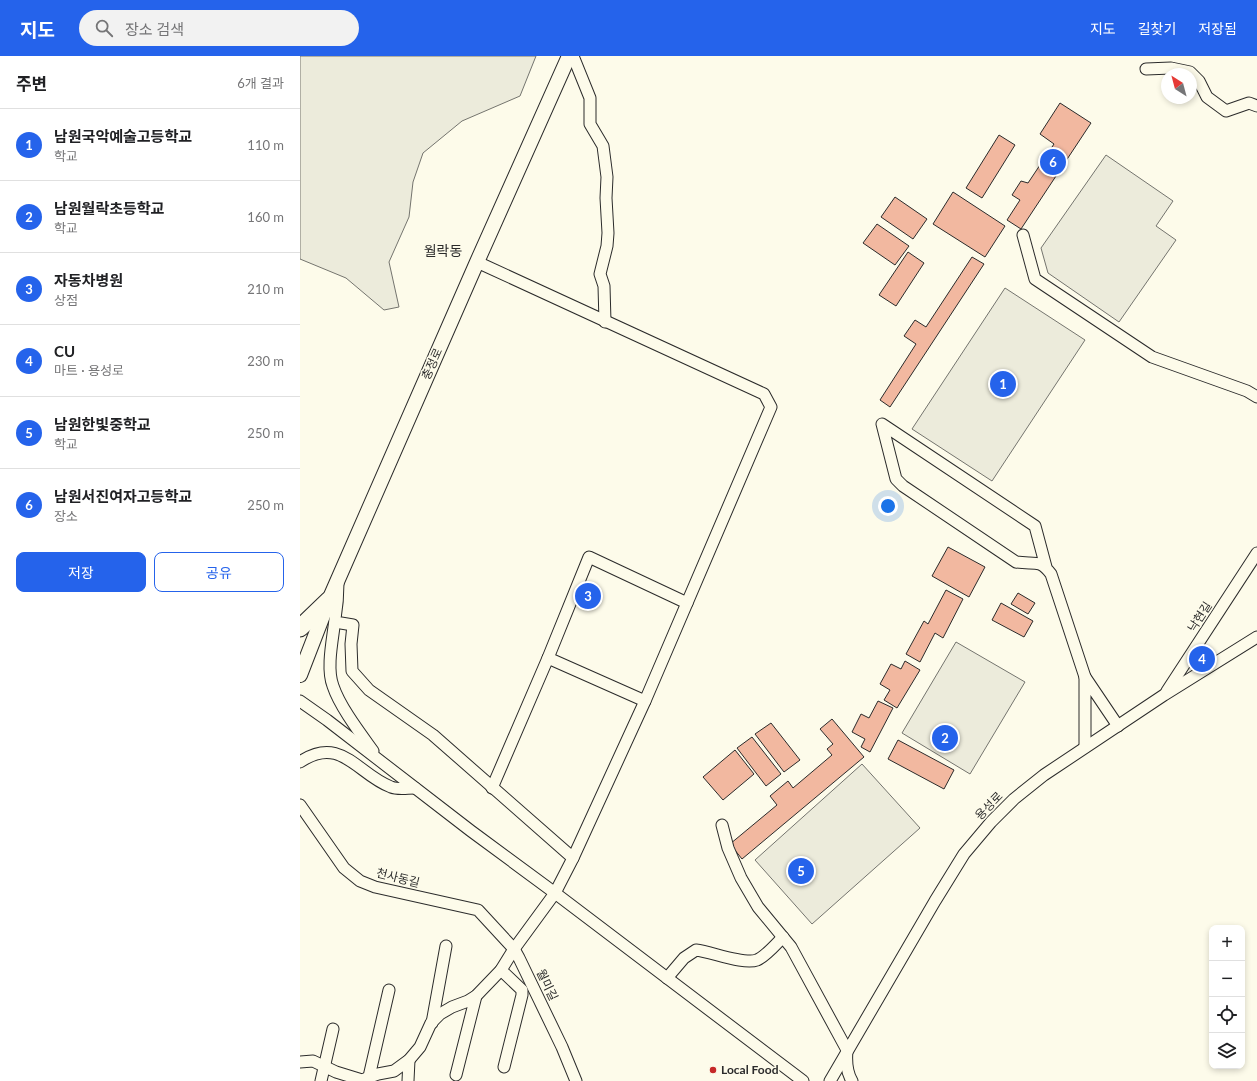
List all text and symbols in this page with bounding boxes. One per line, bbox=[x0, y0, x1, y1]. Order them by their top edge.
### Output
search box bbox=[79, 10, 359, 46]
icon: search bbox=[93, 17, 115, 39]
text: 지도 bbox=[20, 18, 55, 41]
text: 장소 검색 bbox=[125, 20, 184, 38]
text: 지도 bbox=[1090, 20, 1116, 37]
text: 길찾기 bbox=[1138, 20, 1176, 37]
text: 저장됨 bbox=[1198, 20, 1237, 37]
north arrow bbox=[1161, 68, 1197, 104]
text: 주변 bbox=[16, 73, 47, 94]
text: 6개 결과 bbox=[237, 75, 284, 91]
text: 남원국악예술고등학교 bbox=[54, 127, 192, 145]
text: 1 bbox=[25, 137, 33, 153]
text: 110 m bbox=[247, 137, 284, 153]
pin: 6 bbox=[1040, 147, 1066, 177]
text: 학교 bbox=[54, 148, 78, 164]
text: 남원월락초등학교 bbox=[54, 199, 164, 217]
text: 2 bbox=[25, 209, 33, 225]
text: 160 m bbox=[247, 209, 284, 225]
text: 학교 bbox=[54, 220, 78, 236]
district label: 월락동 bbox=[424, 242, 462, 259]
text: 자동차병원 bbox=[54, 271, 123, 289]
text: 3 bbox=[25, 281, 33, 297]
text: 210 m bbox=[247, 281, 284, 297]
text: 상점 bbox=[54, 292, 78, 308]
text: CU bbox=[54, 342, 75, 360]
street label: 충정로 bbox=[418, 346, 445, 382]
text: 4 bbox=[25, 353, 33, 369]
text: 230 m bbox=[247, 353, 284, 369]
text: 마트 · 용성로 bbox=[54, 362, 124, 378]
pin: 1 bbox=[990, 369, 1016, 399]
text: 남원한빛중학교 bbox=[54, 415, 151, 433]
text: 5 bbox=[25, 425, 33, 441]
text: 250 m bbox=[247, 425, 284, 441]
text: 학교 bbox=[54, 436, 78, 452]
text: 남원서진여자고등학교 bbox=[54, 487, 192, 505]
your location bbox=[878, 496, 898, 516]
text: 6 bbox=[25, 497, 33, 513]
text: 250 m bbox=[247, 497, 284, 513]
text: 장소 bbox=[54, 508, 78, 524]
button: 저장 bbox=[16, 552, 146, 592]
button: 공유 bbox=[154, 552, 284, 592]
pin: 3 bbox=[575, 581, 601, 611]
street label: 낙현길 bbox=[1184, 599, 1215, 635]
pin: 4 bbox=[1189, 644, 1215, 674]
pin: 2 bbox=[932, 723, 958, 753]
street label: 용성로 bbox=[972, 789, 1006, 823]
pin: 5 bbox=[788, 856, 814, 886]
street label: 천사동길 bbox=[375, 865, 421, 890]
map controls bbox=[1209, 925, 1245, 1069]
button: + bbox=[1209, 925, 1245, 961]
button: − bbox=[1209, 961, 1245, 997]
street label: 월미길 bbox=[533, 967, 561, 1003]
button: locate bbox=[1209, 997, 1245, 1033]
button: layers bbox=[1209, 1033, 1245, 1069]
place label: Local Food bbox=[721, 1062, 779, 1077]
marker: Local Food bbox=[708, 1065, 718, 1075]

